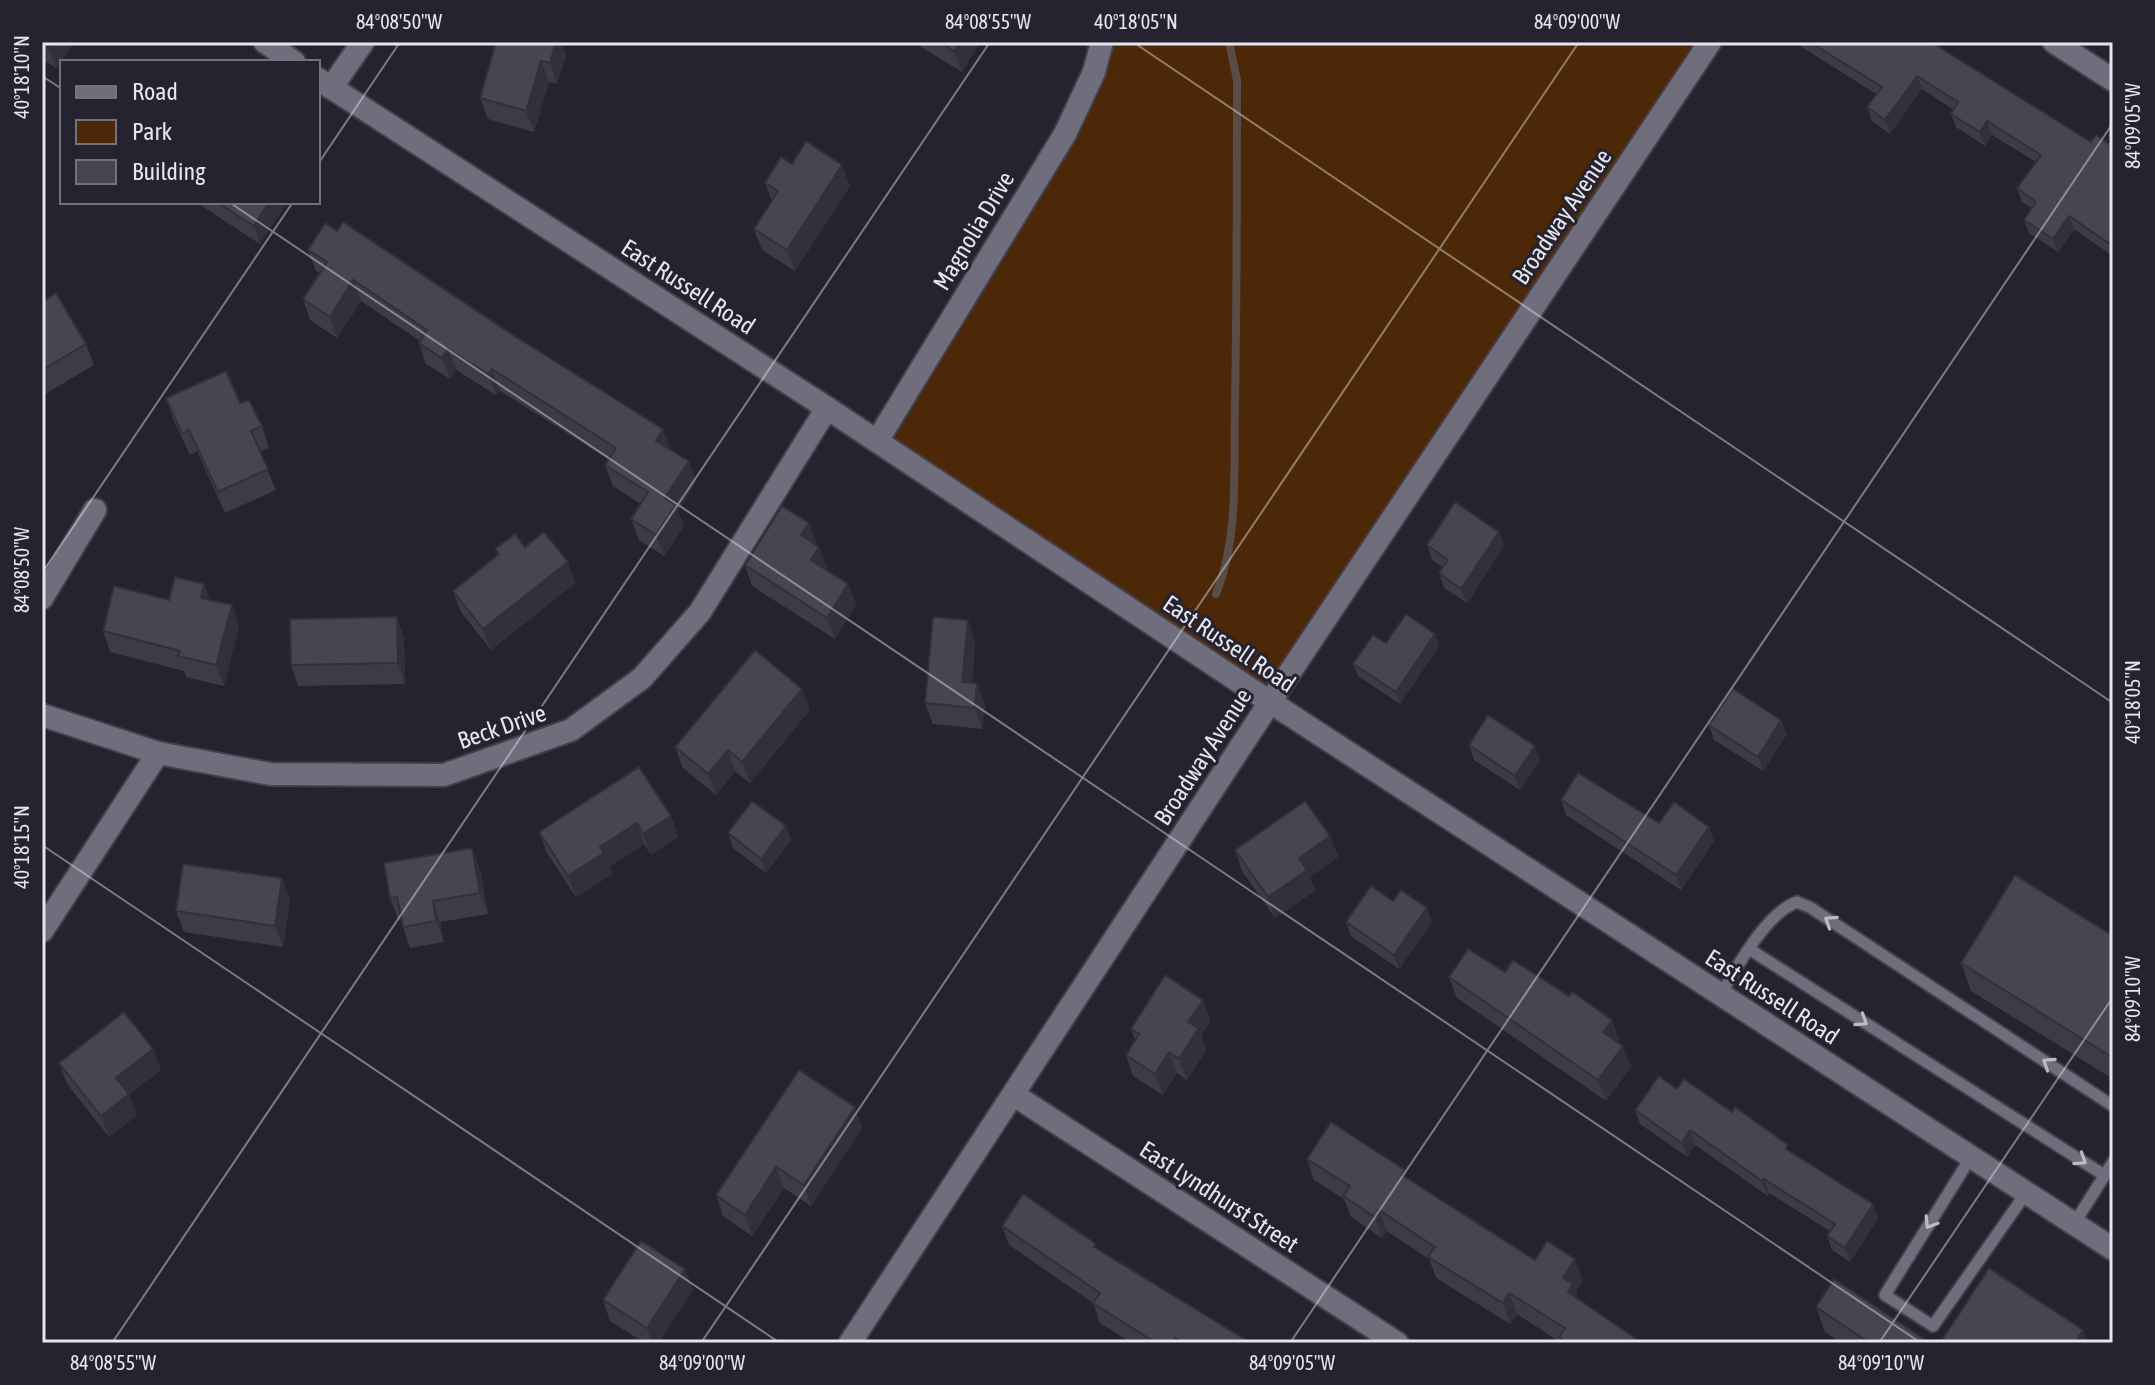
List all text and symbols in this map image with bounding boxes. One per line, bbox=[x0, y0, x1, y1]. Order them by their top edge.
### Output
text: 84°08'50"W bbox=[356, 10, 443, 33]
text: 84°08'55"W bbox=[945, 10, 1032, 33]
text: 40°18'05"N bbox=[1094, 10, 1178, 33]
text: 84°09'00"W bbox=[1534, 10, 1621, 33]
text: 40°18'10"N bbox=[10, 35, 33, 119]
legend bbox=[60, 60, 320, 204]
text: Road bbox=[132, 78, 178, 105]
text: 84°09'05"W bbox=[2121, 82, 2144, 169]
text: Park bbox=[132, 118, 173, 145]
street label: Broadway Avenue bbox=[1506, 144, 1617, 289]
text: Building bbox=[132, 158, 206, 185]
street label: Magnolia Drive bbox=[928, 167, 1019, 295]
street label: East Russell Road bbox=[617, 234, 760, 340]
text: 84°08'50"W bbox=[10, 526, 33, 613]
street label: East Russell Road bbox=[1158, 590, 1300, 698]
text: 40°18'05"N bbox=[2121, 660, 2144, 744]
street label: Broadway Avenue bbox=[1148, 683, 1257, 830]
street label: Beck Drive bbox=[454, 699, 549, 754]
text: 40°18'15"N bbox=[10, 805, 33, 889]
one-way arrow bbox=[1825, 915, 1839, 930]
street label: East Russell Road bbox=[1701, 944, 1844, 1050]
text: 84°09'10"W bbox=[2121, 955, 2144, 1042]
one-way arrow bbox=[1853, 1011, 1868, 1026]
one-way arrow bbox=[2042, 1058, 2056, 1073]
street label: East Lyndhurst Street bbox=[1135, 1135, 1304, 1258]
one-way arrow bbox=[2072, 1151, 2087, 1166]
one-way arrow bbox=[1924, 1214, 1939, 1229]
text: 84°08'55"W bbox=[70, 1351, 157, 1374]
text: 84°09'00"W bbox=[659, 1351, 746, 1374]
text: 84°09'05"W bbox=[1249, 1351, 1336, 1374]
text: 84°09'10"W bbox=[1838, 1351, 1925, 1374]

